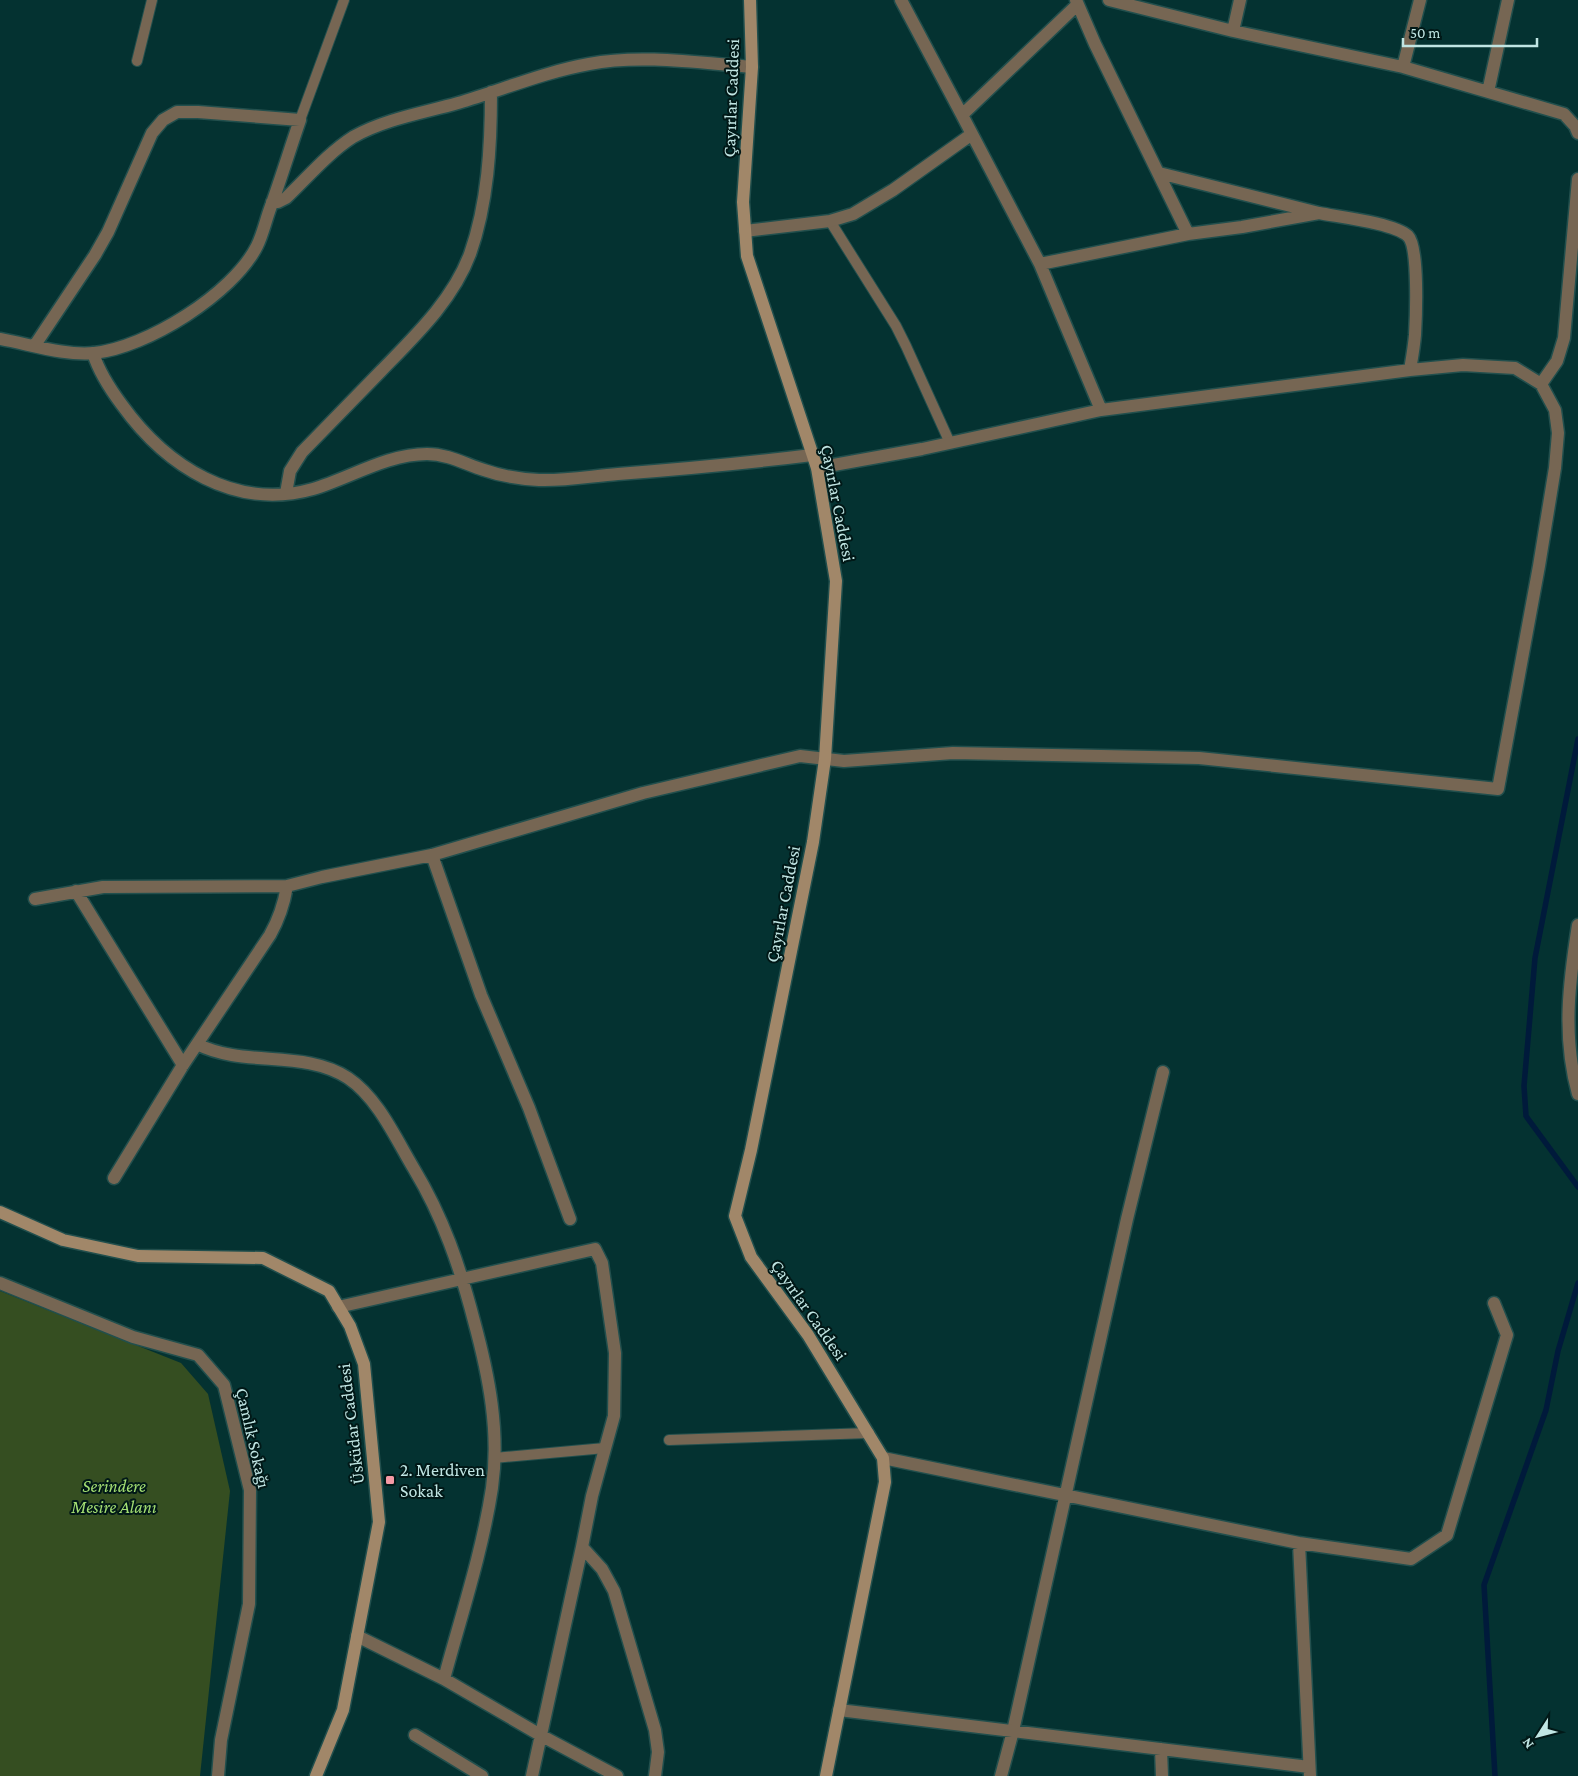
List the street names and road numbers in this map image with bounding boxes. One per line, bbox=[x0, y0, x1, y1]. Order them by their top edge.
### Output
street label: Çayırlar Caddesi bbox=[719, 38, 743, 158]
street label: Çayırlar Caddesi bbox=[817, 443, 859, 563]
street label: Çayırlar Caddesi bbox=[762, 844, 804, 964]
street label: Çayırlar Caddesi bbox=[767, 1256, 851, 1364]
street label: Üsküdar Caddesi bbox=[334, 1362, 368, 1486]
street label: Çamlık Sokağı bbox=[232, 1386, 274, 1490]

